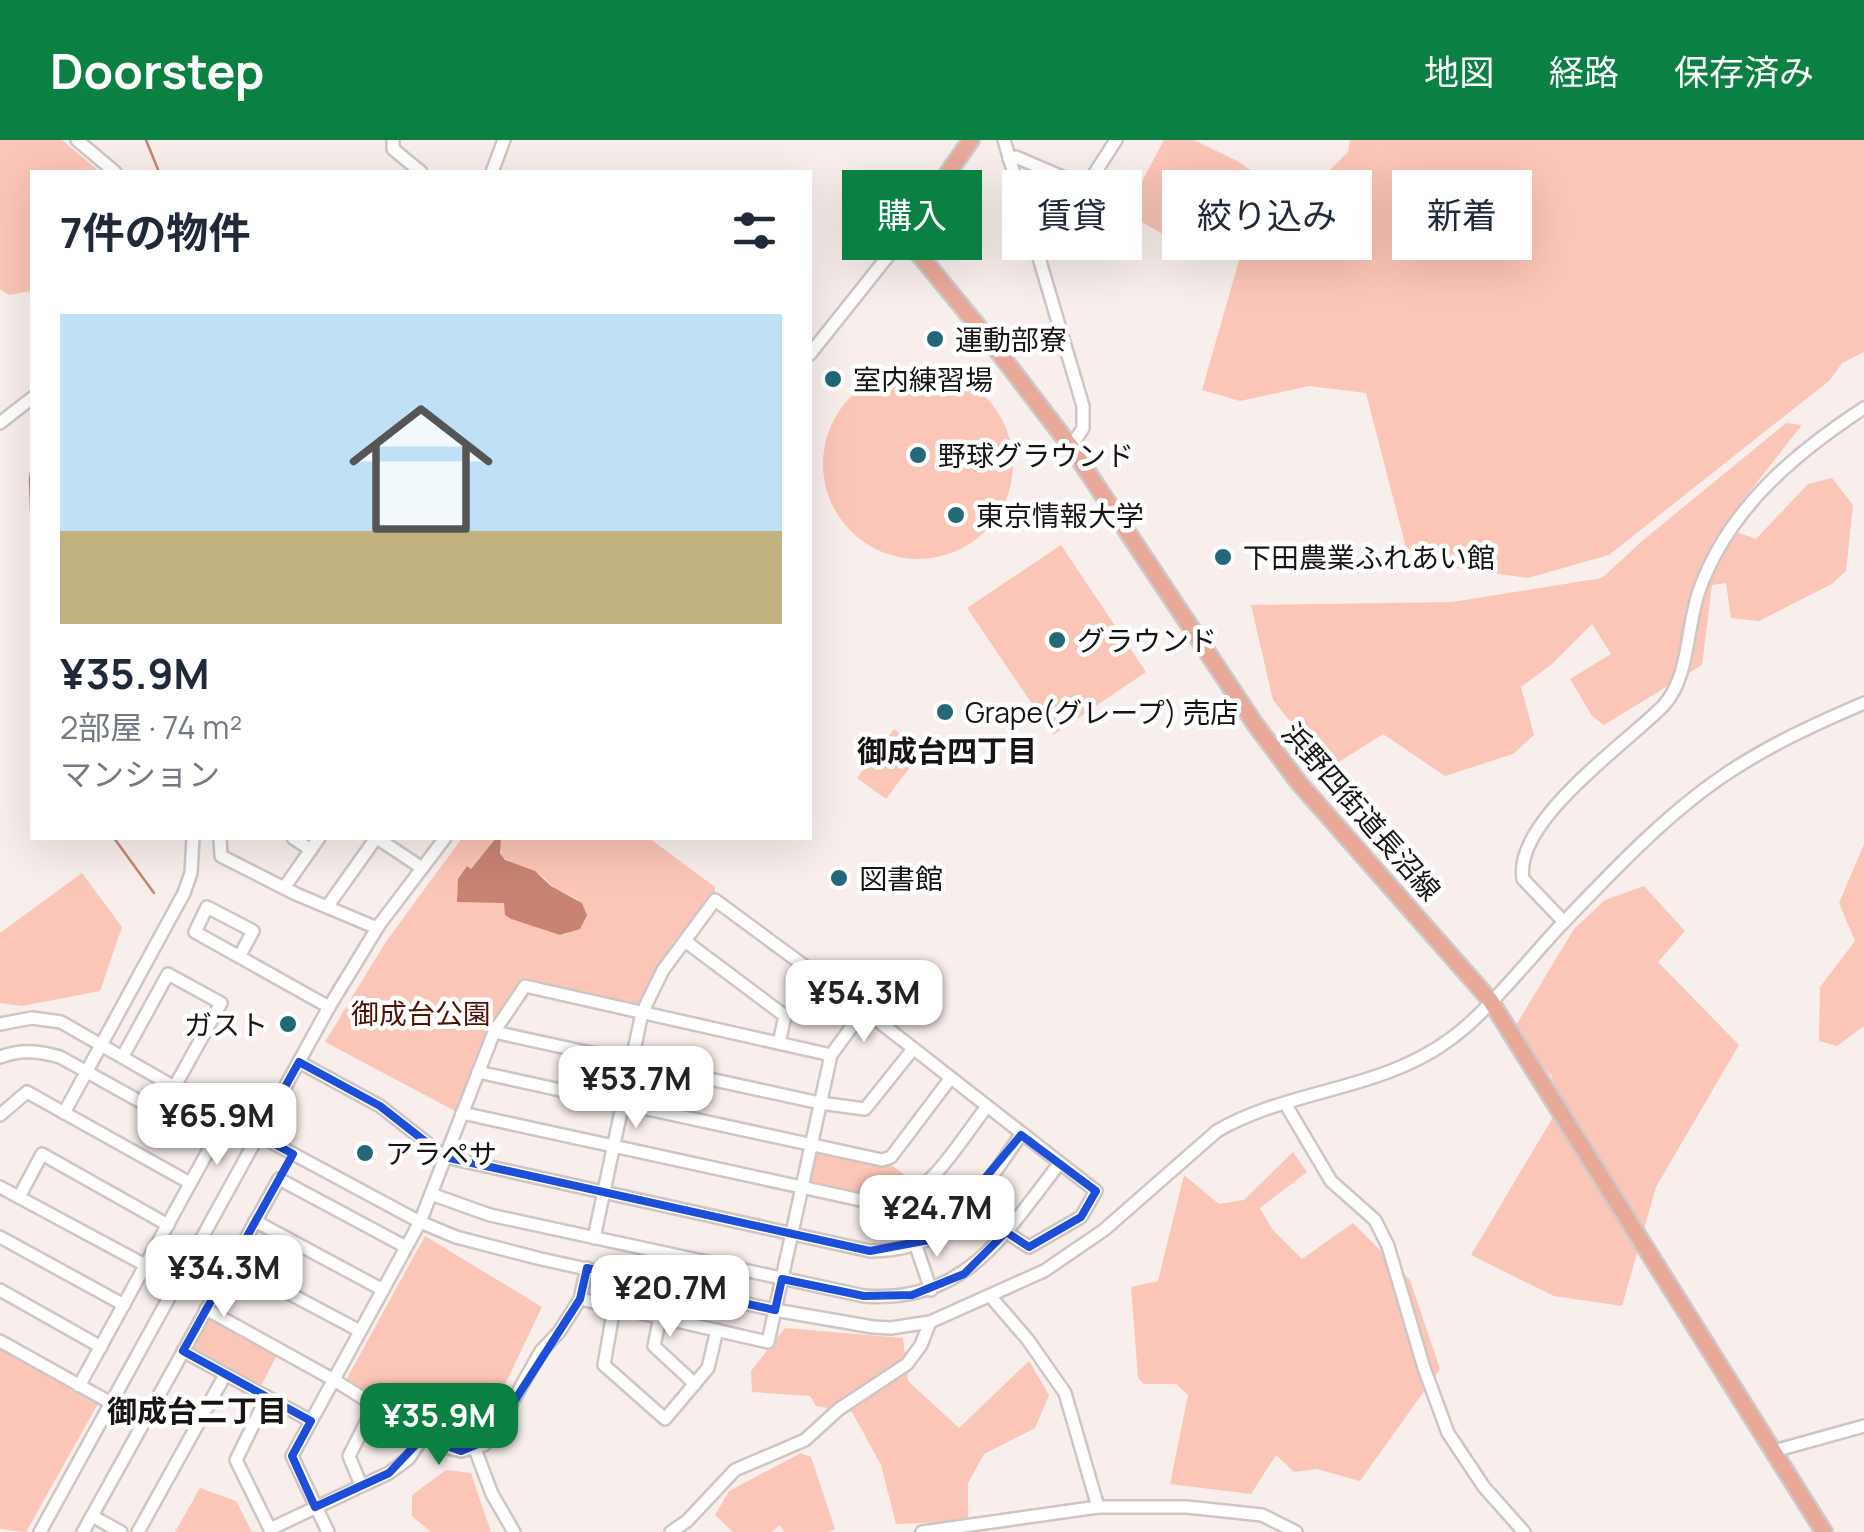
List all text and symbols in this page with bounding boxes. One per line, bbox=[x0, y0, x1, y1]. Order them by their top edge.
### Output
text: Doorstep bbox=[50, 38, 264, 103]
text: 地図 bbox=[1424, 48, 1494, 96]
text: 経路 bbox=[1549, 48, 1619, 96]
text: 保存済み bbox=[1674, 48, 1814, 96]
chip: 購入 bbox=[842, 170, 982, 260]
chip: 賃貸 bbox=[1002, 170, 1142, 260]
chip: 絞り込み bbox=[1162, 170, 1372, 260]
chip: 新着 bbox=[1392, 170, 1532, 260]
text: 7件の物件 bbox=[60, 203, 250, 261]
icon: filters bbox=[727, 203, 782, 258]
place label: 運動部寮 bbox=[955, 320, 1067, 358]
marker: 運動部寮 bbox=[924, 328, 946, 350]
place label: 室内練習場 bbox=[853, 360, 993, 398]
marker: 室内練習場 bbox=[822, 368, 844, 390]
icon: home bbox=[331, 379, 511, 559]
place label: 野球グラウンド bbox=[938, 436, 1134, 474]
marker: 野球グラウンド bbox=[907, 444, 929, 466]
place label: 東京情報大学 bbox=[976, 496, 1144, 534]
marker: 東京情報大学 bbox=[945, 504, 967, 526]
place label: 下田農業ふれあい館 bbox=[1243, 538, 1495, 576]
marker: 下田農業ふれあい館 bbox=[1212, 546, 1234, 568]
place label: グラウンド bbox=[1077, 621, 1217, 659]
marker: グラウンド bbox=[1046, 629, 1068, 651]
text: ¥35.9M bbox=[60, 644, 209, 702]
place label: Grape(グレープ) 売店 bbox=[965, 693, 1238, 731]
marker: Grape(グレープ) 売店 bbox=[934, 701, 956, 723]
text: 2部屋 · 74 m² bbox=[60, 705, 242, 749]
street label: 浜野四街道長沼線 bbox=[1274, 714, 1450, 908]
district label: 御成台四丁目 bbox=[857, 730, 1037, 771]
text: マンション bbox=[60, 752, 220, 796]
place label: 図書館 bbox=[859, 859, 943, 897]
marker: 図書館 bbox=[828, 867, 850, 889]
pin: ¥54.3M bbox=[783, 960, 945, 1045]
text: ¥54.3M bbox=[808, 970, 920, 1014]
park label: 御成台公園 bbox=[351, 994, 491, 1032]
place label: ガスト bbox=[184, 1005, 268, 1043]
marker: ガスト bbox=[277, 1013, 299, 1035]
pin: ¥53.7M bbox=[555, 1046, 717, 1131]
text: ¥53.7M bbox=[580, 1056, 692, 1100]
pin: ¥65.9M bbox=[136, 1083, 298, 1168]
text: ¥65.9M bbox=[159, 1093, 275, 1137]
place label: アラペサ bbox=[385, 1134, 497, 1172]
marker: アラペサ bbox=[354, 1142, 376, 1164]
pin: ¥24.7M bbox=[856, 1175, 1018, 1260]
text: ¥24.7M bbox=[882, 1185, 992, 1229]
pin: ¥34.3M bbox=[143, 1235, 305, 1320]
text: ¥34.3M bbox=[168, 1245, 280, 1289]
pin: ¥20.7M bbox=[589, 1255, 751, 1340]
text: ¥20.7M bbox=[613, 1265, 727, 1309]
pin: ¥35.9M bbox=[358, 1383, 520, 1468]
district label: 御成台二丁目 bbox=[107, 1390, 287, 1431]
text: ¥35.9M bbox=[382, 1393, 496, 1437]

